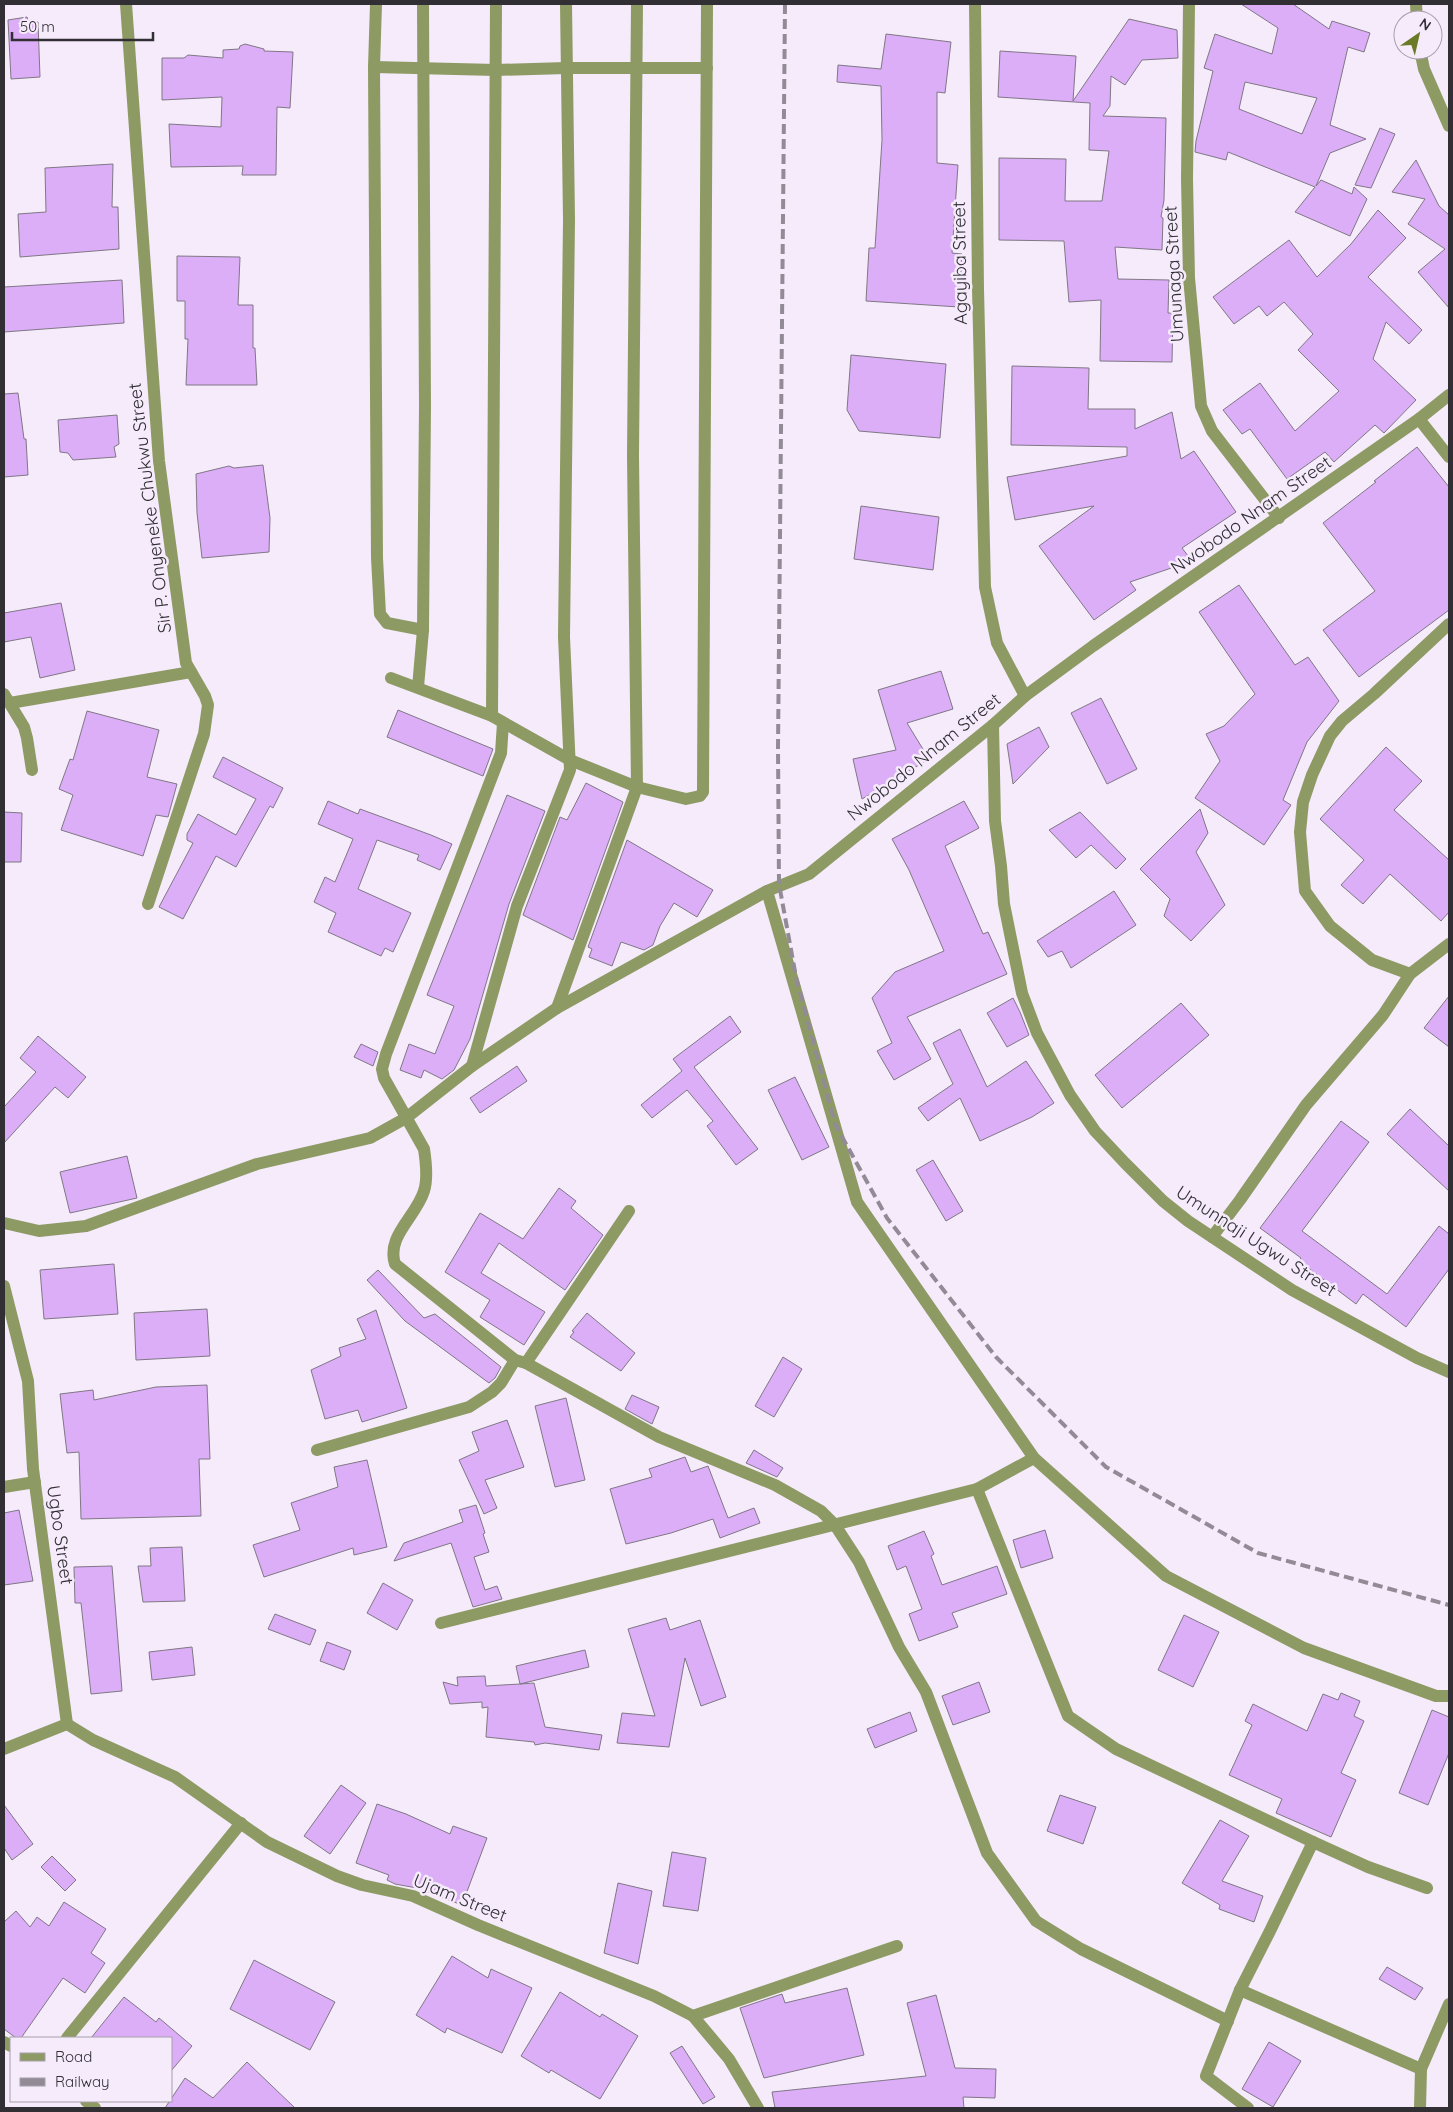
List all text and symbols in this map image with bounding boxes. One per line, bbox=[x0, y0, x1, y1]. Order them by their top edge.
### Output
scale bar bbox=[12, 10, 154, 42]
north arrow bbox=[1393, 10, 1443, 60]
text: N bbox=[1416, 14, 1435, 35]
text: 50 m bbox=[20, 17, 55, 36]
street label: Agayiba Street bbox=[947, 201, 972, 325]
street label: Umunaga Street bbox=[1158, 205, 1189, 343]
street label: Sir P. Onyeneke Chukwu Street bbox=[123, 382, 176, 634]
street label: Nwobodo Nnam Street bbox=[1166, 450, 1336, 579]
street label: Nwobodo Nnam Street bbox=[842, 688, 1005, 826]
street label: Umunnaji Ugwu Street bbox=[1172, 1180, 1341, 1301]
street label: Ugbo Street bbox=[42, 1484, 79, 1586]
street label: Ujam Street bbox=[410, 1868, 510, 1927]
legend bbox=[10, 2037, 172, 2102]
text: Road bbox=[55, 2047, 92, 2066]
text: Railway bbox=[55, 2072, 110, 2091]

